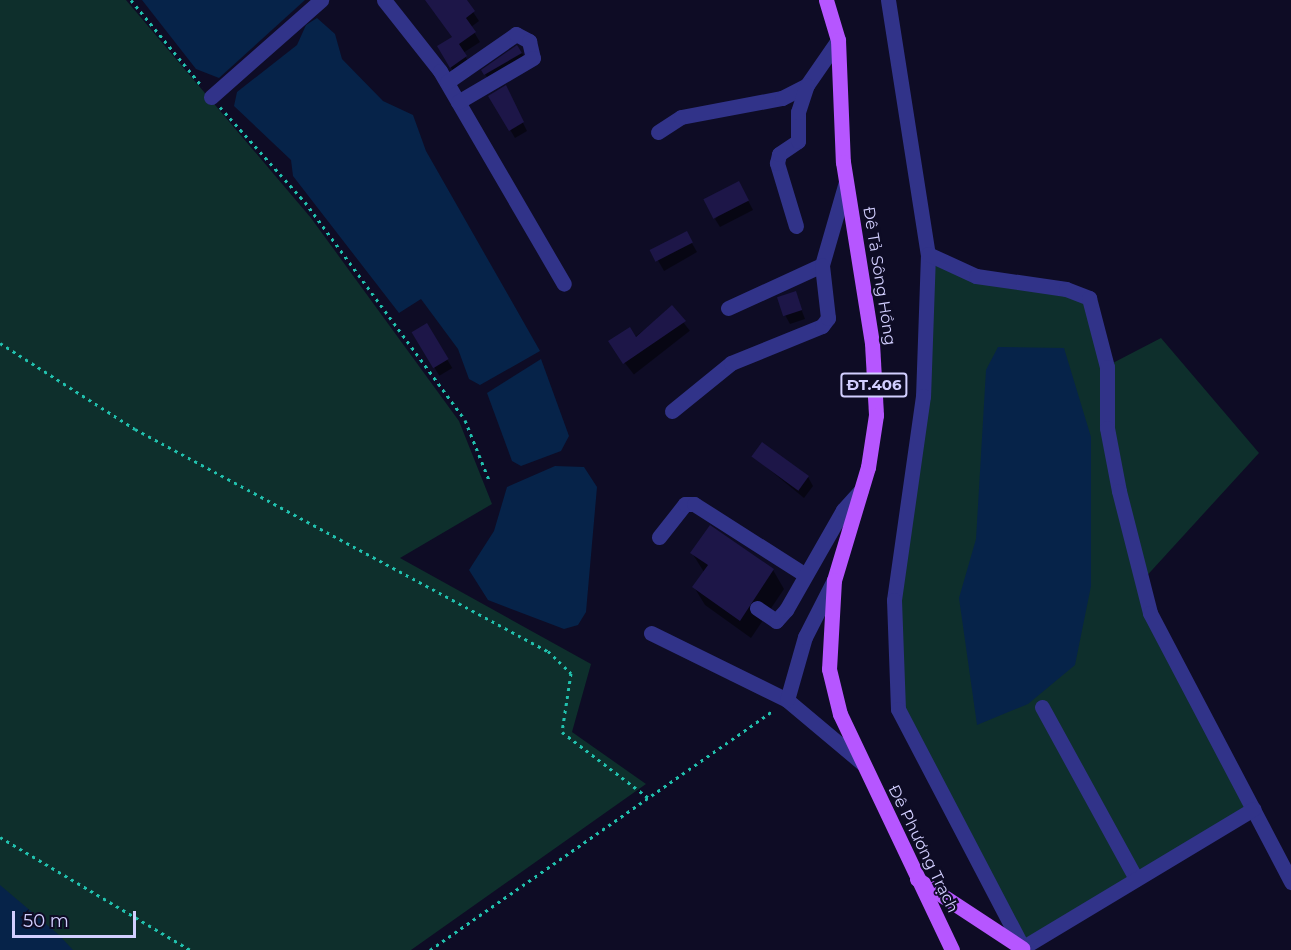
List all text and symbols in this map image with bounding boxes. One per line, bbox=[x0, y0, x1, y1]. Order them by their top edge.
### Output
street label: Đê Tả Sông Hồng bbox=[859, 205, 899, 347]
road number: ĐT.406 bbox=[840, 373, 908, 397]
street label: Đê Phương Trạch bbox=[884, 782, 962, 916]
scale bar bbox=[15, 899, 140, 937]
text: 50 m bbox=[23, 910, 69, 932]

